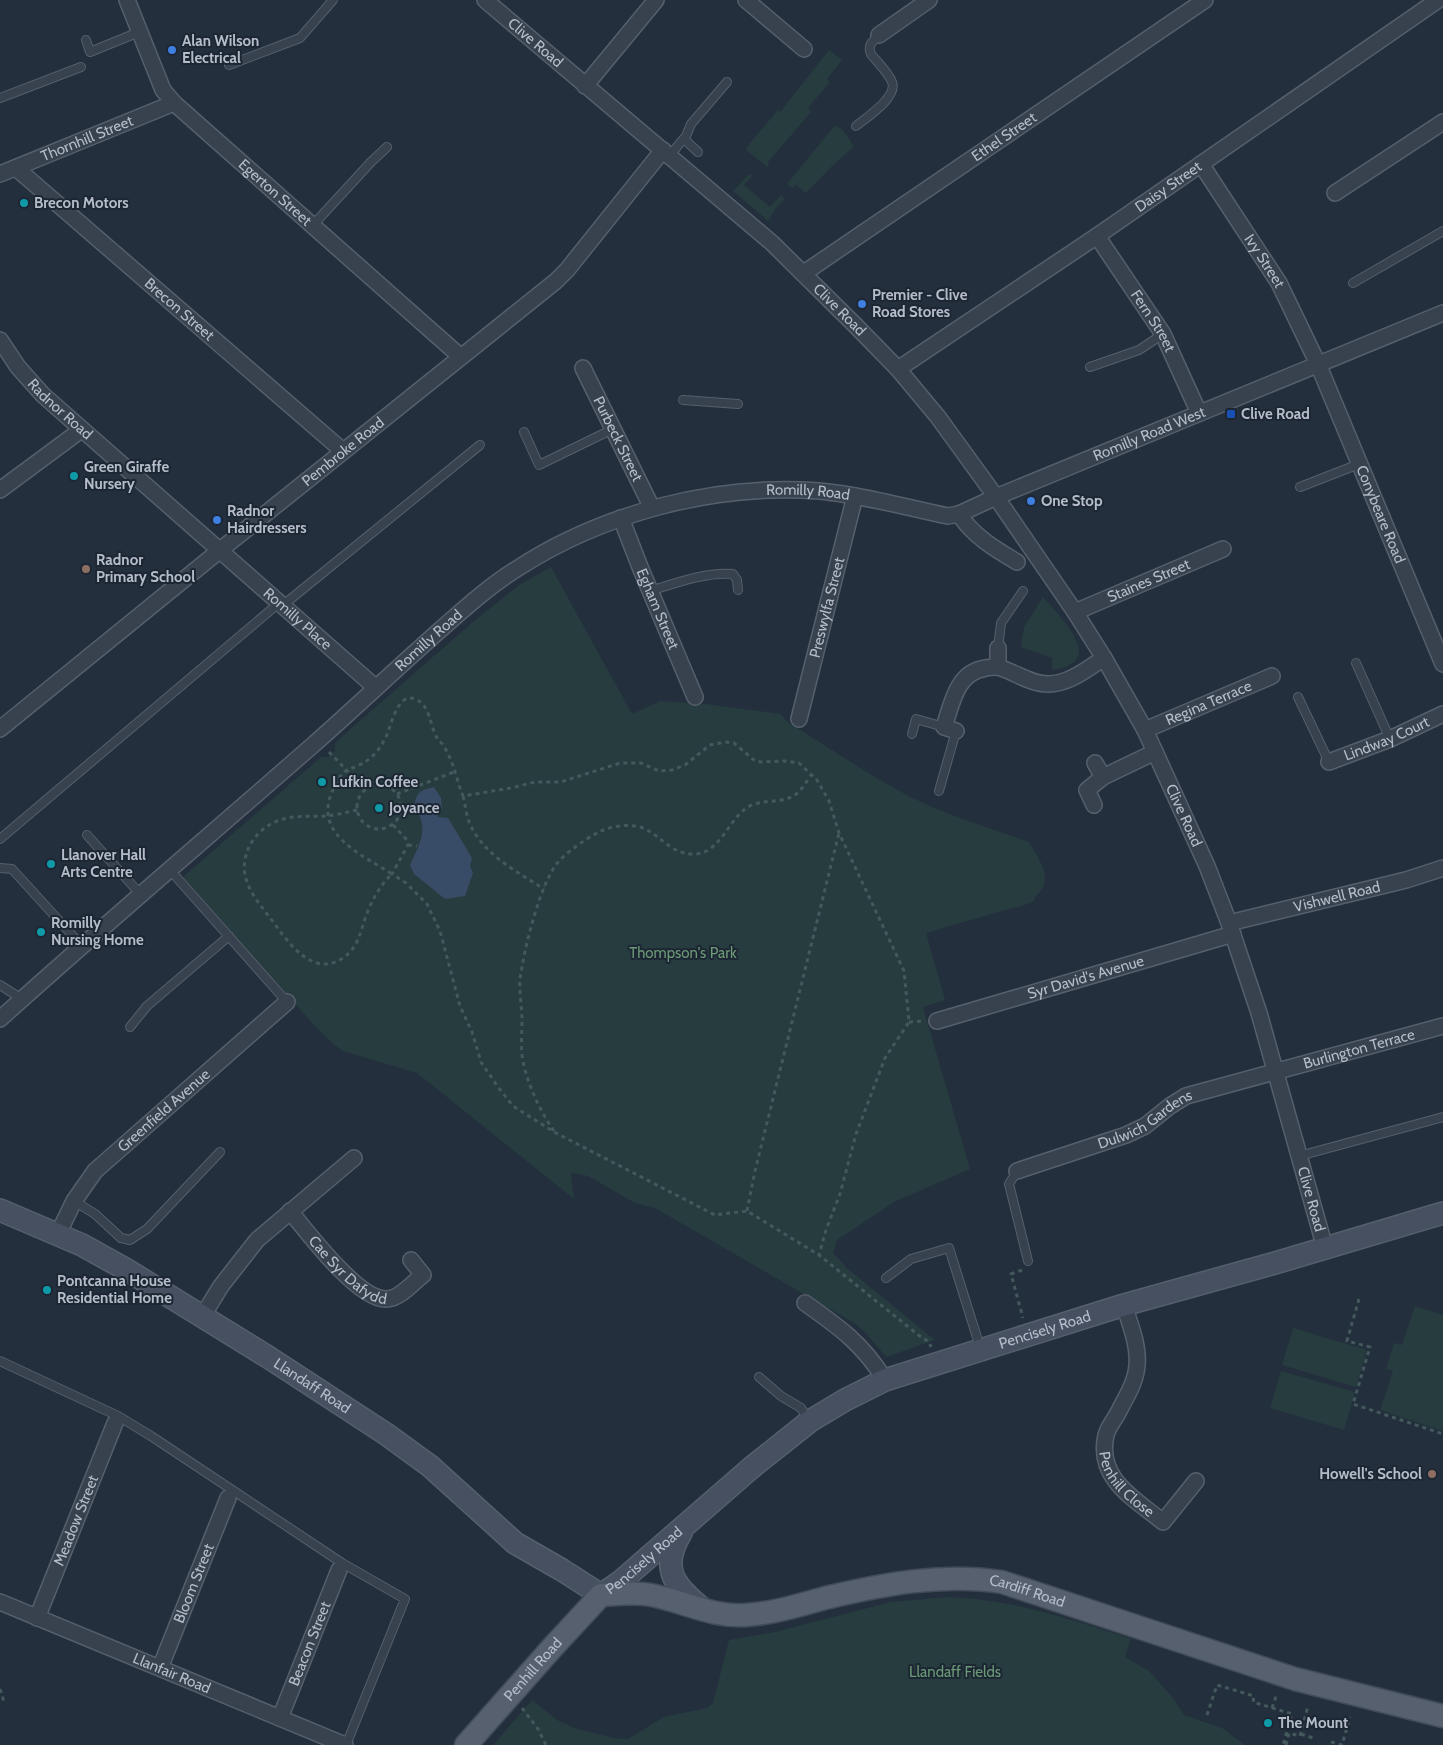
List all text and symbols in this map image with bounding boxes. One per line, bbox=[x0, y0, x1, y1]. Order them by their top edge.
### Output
street label: Clive Road bbox=[504, 14, 567, 71]
place label: Alan Wilson Electrical bbox=[182, 32, 259, 67]
marker: Alan Wilson Electrical bbox=[166, 44, 178, 56]
street label: Ethel Street bbox=[968, 108, 1040, 165]
street label: Thornhill Street bbox=[38, 112, 136, 165]
street label: Egerton Street bbox=[235, 155, 315, 230]
street label: Daisy Street bbox=[1131, 157, 1205, 216]
place label: Brecon Motors bbox=[34, 194, 129, 212]
marker: Brecon Motors bbox=[18, 197, 30, 209]
street label: Ivy Street bbox=[1240, 231, 1289, 291]
street label: Brecon Street bbox=[141, 274, 218, 344]
street label: Clive Road bbox=[809, 280, 870, 340]
place label: Premier - Clive Road Stores bbox=[872, 286, 968, 321]
street label: Fern Street bbox=[1127, 287, 1179, 355]
marker: Premier - Clive Road Stores bbox=[856, 298, 868, 310]
street label: Radnor Road bbox=[24, 375, 96, 443]
street label: Purbeck Street bbox=[589, 393, 646, 484]
street label: Romilly Road West bbox=[1090, 403, 1208, 465]
place label: Clive Road bbox=[1241, 405, 1310, 423]
marker: Clive Road bbox=[1225, 408, 1237, 420]
street label: Pembroke Road bbox=[298, 413, 388, 490]
place label: Green Giraffe Nursery bbox=[84, 458, 170, 493]
street label: Conybeare Road bbox=[1352, 463, 1409, 566]
marker: Green Giraffe Nursery bbox=[68, 470, 80, 482]
street label: Romilly Road bbox=[766, 481, 851, 504]
place label: One Stop bbox=[1041, 492, 1103, 510]
marker: One Stop bbox=[1025, 495, 1037, 507]
place label: Radnor Hairdressers bbox=[227, 502, 307, 537]
marker: Radnor Hairdressers bbox=[211, 514, 223, 526]
place label: Radnor Primary School bbox=[96, 551, 195, 586]
street label: Preswylfa Street bbox=[806, 555, 848, 660]
street label: Staines Street bbox=[1104, 555, 1193, 606]
marker: Radnor Primary School bbox=[80, 563, 92, 575]
street label: Egham Street bbox=[633, 566, 683, 652]
street label: Romilly Place bbox=[260, 584, 336, 654]
street label: Romilly Road bbox=[391, 606, 466, 675]
street label: Regina Terrace bbox=[1163, 677, 1255, 729]
street label: Lindway Court bbox=[1341, 713, 1432, 765]
place label: Lufkin Coffee bbox=[332, 773, 419, 791]
marker: Lufkin Coffee bbox=[316, 776, 328, 788]
street label: Clive Road bbox=[1162, 781, 1206, 849]
place label: Joyance bbox=[388, 799, 440, 817]
marker: Joyance bbox=[373, 802, 385, 814]
place label: Llanover Hall Arts Centre bbox=[61, 846, 146, 881]
marker: Llanover Hall Arts Centre bbox=[45, 858, 57, 870]
street label: Vishwell Road bbox=[1292, 878, 1382, 916]
place label: Romilly Nursing Home bbox=[51, 914, 144, 949]
marker: Romilly Nursing Home bbox=[35, 926, 47, 938]
park label: Thompson's Park bbox=[629, 944, 737, 962]
street label: Syr David's Avenue bbox=[1025, 952, 1146, 1003]
street label: Burlington Terrace bbox=[1301, 1025, 1417, 1073]
street label: Greenfield Avenue bbox=[114, 1065, 214, 1156]
street label: Dulwich Gardens bbox=[1095, 1086, 1194, 1153]
street label: Clive Road bbox=[1294, 1164, 1329, 1234]
street label: Cae Syr Dafydd bbox=[305, 1232, 388, 1308]
place label: Pontcanna House Residential Home bbox=[57, 1272, 172, 1307]
marker: Pontcanna House Residential Home bbox=[41, 1284, 53, 1296]
street label: Pencisely Road bbox=[997, 1307, 1093, 1353]
street label: Llandaff Road bbox=[270, 1354, 354, 1417]
street label: Penhill Close bbox=[1095, 1450, 1158, 1521]
place label: Howell's School bbox=[1319, 1465, 1422, 1483]
marker: Howell's School bbox=[1426, 1468, 1438, 1480]
street label: Meadow Street bbox=[50, 1472, 102, 1569]
street label: Pencisely Road bbox=[602, 1523, 686, 1598]
street label: Bloom Street bbox=[170, 1541, 218, 1626]
street label: Cardiff Road bbox=[988, 1571, 1067, 1611]
street label: Beacon Street bbox=[285, 1599, 334, 1688]
street label: Penhill Road bbox=[500, 1634, 566, 1705]
street label: Llanfair Road bbox=[130, 1649, 213, 1697]
park label: Llandaff Fields bbox=[909, 1663, 1001, 1681]
place label: The Mount bbox=[1278, 1714, 1348, 1732]
marker: The Mount bbox=[1262, 1717, 1274, 1729]

